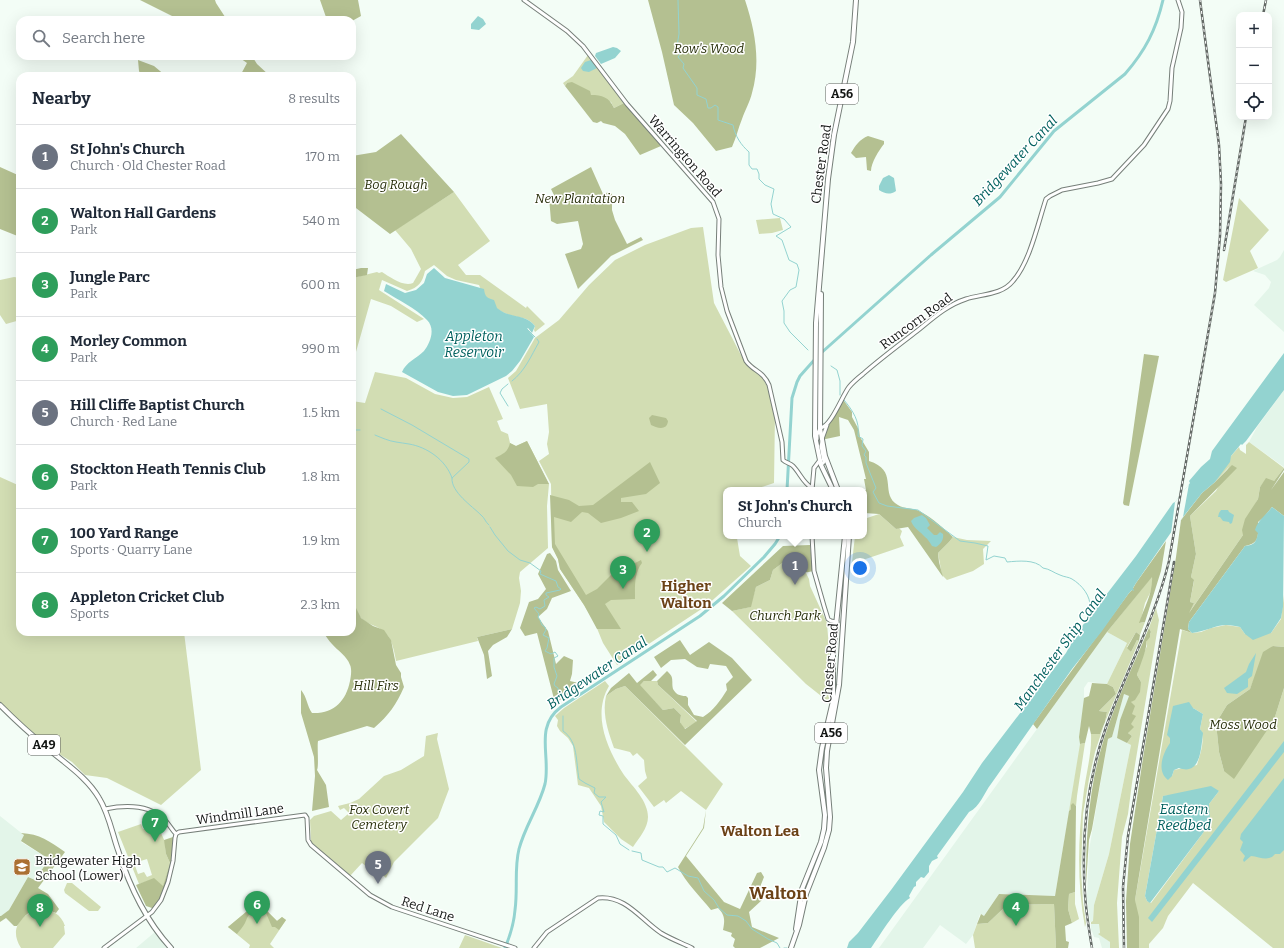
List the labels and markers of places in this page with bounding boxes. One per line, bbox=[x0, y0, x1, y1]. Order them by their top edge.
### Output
pin: 2 bbox=[634, 519, 660, 552]
pin: 1 bbox=[782, 552, 808, 585]
pin: 3 bbox=[610, 556, 636, 589]
pin: 7 bbox=[142, 809, 168, 842]
pin: 5 bbox=[365, 851, 391, 884]
place label: Bridgewater High School (Lower) bbox=[35, 853, 141, 883]
school or university icon: Bridgewater High School (Lower) bbox=[12, 857, 32, 877]
pin: 6 bbox=[244, 891, 270, 924]
pin: 4 bbox=[1003, 893, 1029, 926]
pin: 8 bbox=[27, 894, 53, 927]

